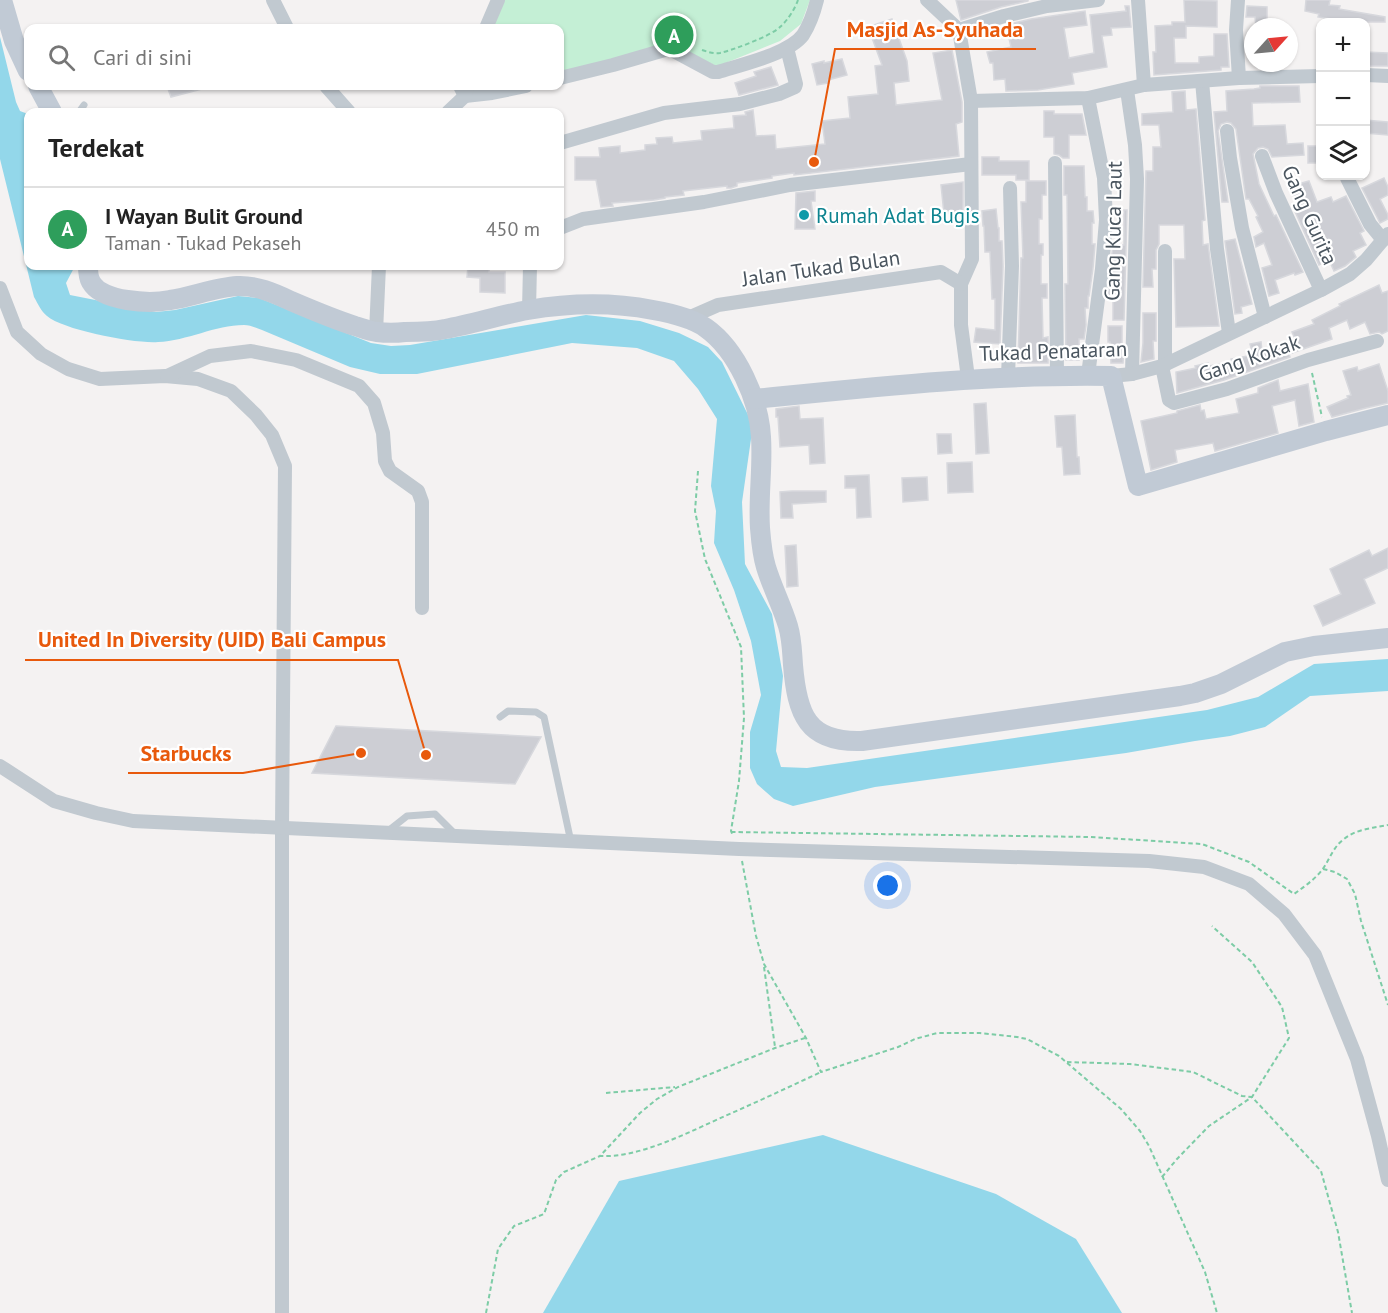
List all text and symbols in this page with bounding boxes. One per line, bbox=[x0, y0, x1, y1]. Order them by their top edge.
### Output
callout: Masjid As-Syuhada bbox=[835, 9, 1036, 49]
pin: A bbox=[654, 12, 694, 57]
text: Masjid As-Syuhada bbox=[847, 15, 1023, 43]
north arrow bbox=[1244, 18, 1298, 72]
map controls bbox=[1316, 18, 1370, 180]
button: + bbox=[1316, 18, 1370, 72]
search box bbox=[24, 24, 564, 90]
icon: search bbox=[45, 41, 78, 74]
text: Cari di sini bbox=[93, 43, 192, 71]
button: − bbox=[1316, 72, 1370, 126]
button: layers bbox=[1316, 126, 1370, 180]
text: Terdekat bbox=[48, 131, 144, 164]
street label: Gang Kuca Laut bbox=[1098, 161, 1128, 301]
street label: Gang Gurita bbox=[1276, 161, 1344, 269]
text: I Wayan Bulit Ground bbox=[105, 202, 303, 230]
place label: Rumah Adat Bugis bbox=[816, 202, 980, 229]
marker: Rumah Adat Bugis bbox=[797, 208, 811, 222]
text: A bbox=[61, 216, 74, 242]
text: 450 m bbox=[486, 216, 540, 242]
text: Taman · Tukad Pekaseh bbox=[105, 230, 301, 256]
street label: Jalan Tukad Bulan bbox=[739, 244, 902, 293]
street label: Gang Kokak bbox=[1195, 328, 1303, 388]
street label: Tukad Penataran bbox=[978, 335, 1128, 367]
callout: United In Diversity (UID) Bali Campus bbox=[25, 620, 398, 660]
text: United In Diversity (UID) Bali Campus bbox=[38, 625, 386, 653]
callout: Starbucks bbox=[128, 733, 243, 773]
text: Starbucks bbox=[140, 739, 232, 767]
your location bbox=[873, 871, 902, 900]

